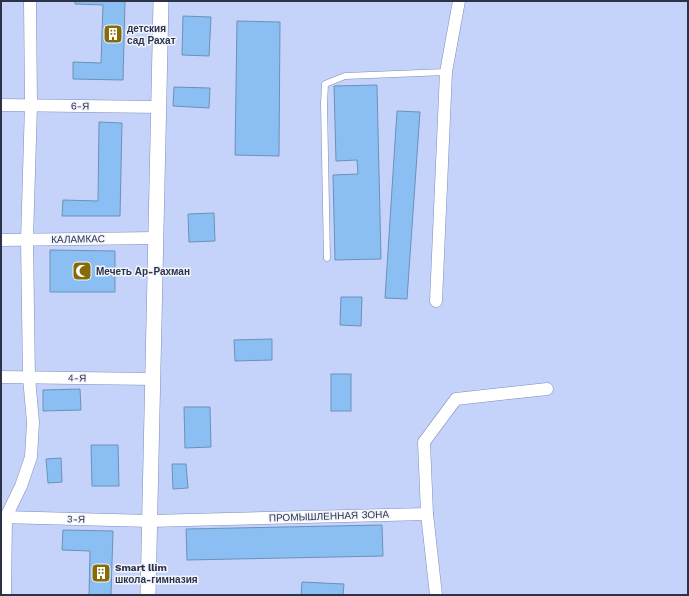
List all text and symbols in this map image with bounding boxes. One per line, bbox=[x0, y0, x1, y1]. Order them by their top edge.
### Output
building icon: детския сад Рахат bbox=[102, 23, 124, 45]
place label: детския сад Рахат bbox=[127, 23, 176, 46]
street label: 6-Я bbox=[71, 100, 89, 112]
street label: КАЛАМКАС bbox=[51, 233, 105, 245]
mosque icon: Мечеть Ар-Рахман bbox=[71, 260, 93, 282]
place label: Мечеть Ар-Рахман bbox=[96, 266, 190, 277]
street label: 4-Я bbox=[68, 372, 86, 384]
street label: ПРОМЫШЛЕННАЯ ЗОНА bbox=[269, 508, 390, 524]
street label: 3-Я bbox=[67, 513, 85, 525]
building icon: Smart llim школа-гимназия bbox=[90, 562, 112, 584]
place label: Smart llim школа-гимназия bbox=[115, 562, 198, 585]

